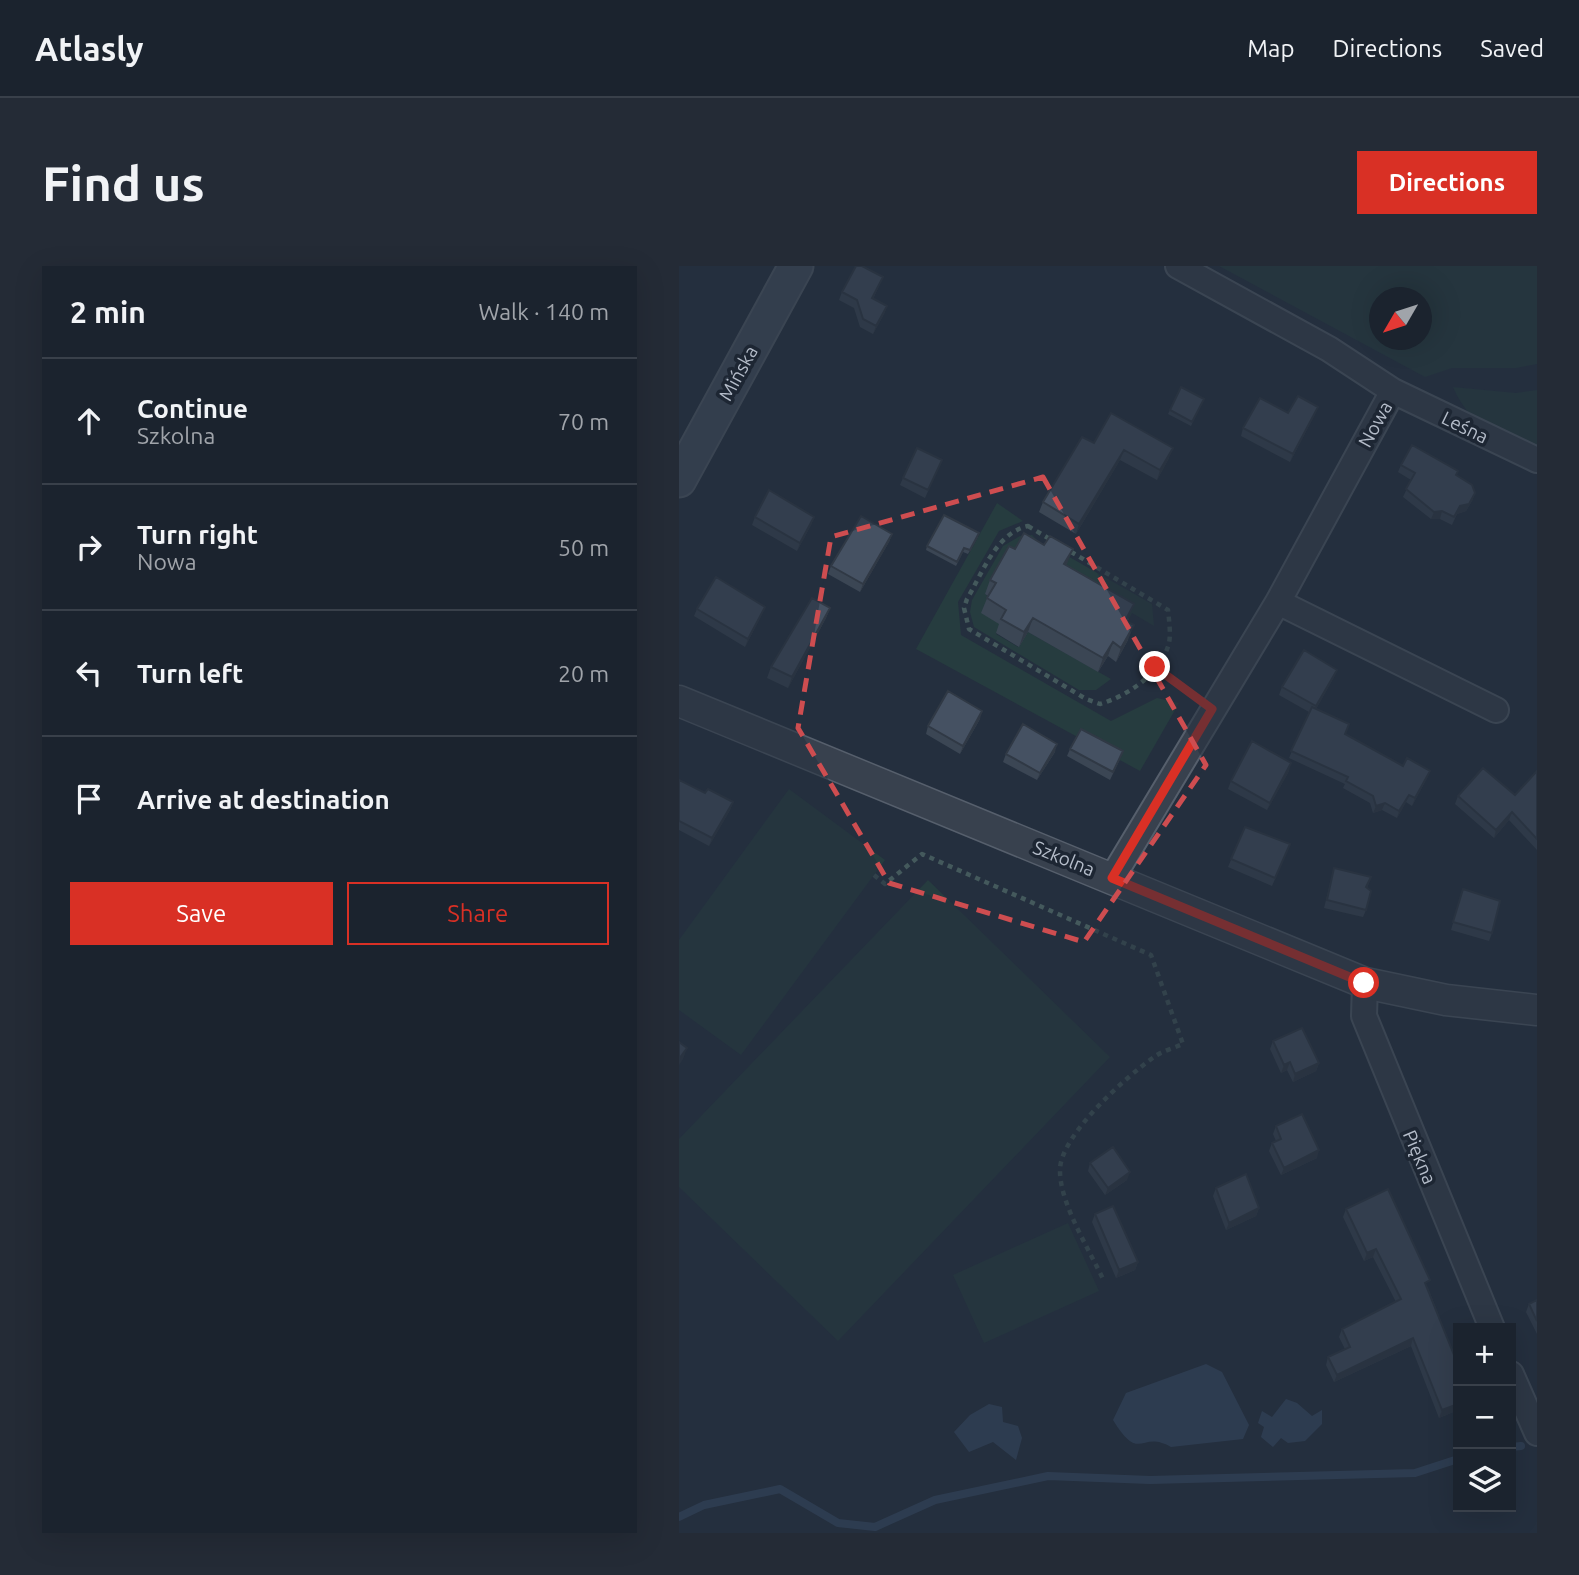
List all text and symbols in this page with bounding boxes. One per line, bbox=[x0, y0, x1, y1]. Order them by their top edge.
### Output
text: Atlasly bbox=[35, 30, 144, 67]
text: Map bbox=[1247, 35, 1294, 62]
text: Directions bbox=[1332, 35, 1442, 62]
text: Saved bbox=[1480, 35, 1544, 62]
button: Directions bbox=[1357, 151, 1537, 214]
text: Find us bbox=[42, 155, 205, 210]
north arrow bbox=[1369, 287, 1432, 350]
text: 2 min bbox=[70, 295, 146, 329]
text: Walk · 140 m bbox=[478, 299, 609, 324]
street label: Mińska bbox=[714, 342, 762, 404]
text: Continue bbox=[137, 394, 248, 423]
street label: Nowa bbox=[1353, 397, 1397, 451]
icon: ahead bbox=[70, 402, 108, 440]
street label: Leśna bbox=[1438, 406, 1492, 448]
text: 70 m bbox=[558, 409, 609, 434]
text: Szkolna bbox=[137, 423, 215, 448]
text: Turn right bbox=[137, 520, 258, 549]
icon: right bbox=[70, 528, 108, 566]
text: 50 m bbox=[558, 535, 609, 560]
text: Nowa bbox=[137, 549, 197, 574]
route end bbox=[1139, 651, 1170, 682]
icon: left bbox=[70, 654, 108, 692]
text: Turn left bbox=[137, 659, 243, 688]
text: 20 m bbox=[558, 661, 609, 686]
icon: arrive bbox=[70, 780, 108, 818]
text: Arrive at destination bbox=[137, 785, 390, 814]
street label: Szkolna bbox=[1030, 836, 1098, 880]
button: Save bbox=[70, 882, 333, 945]
button: Share bbox=[347, 882, 609, 945]
route start bbox=[1348, 967, 1379, 998]
street label: Piękna bbox=[1399, 1127, 1441, 1187]
map controls bbox=[1453, 1323, 1516, 1512]
button: + bbox=[1453, 1323, 1516, 1386]
button: − bbox=[1453, 1386, 1516, 1449]
button: layers bbox=[1453, 1449, 1516, 1512]

